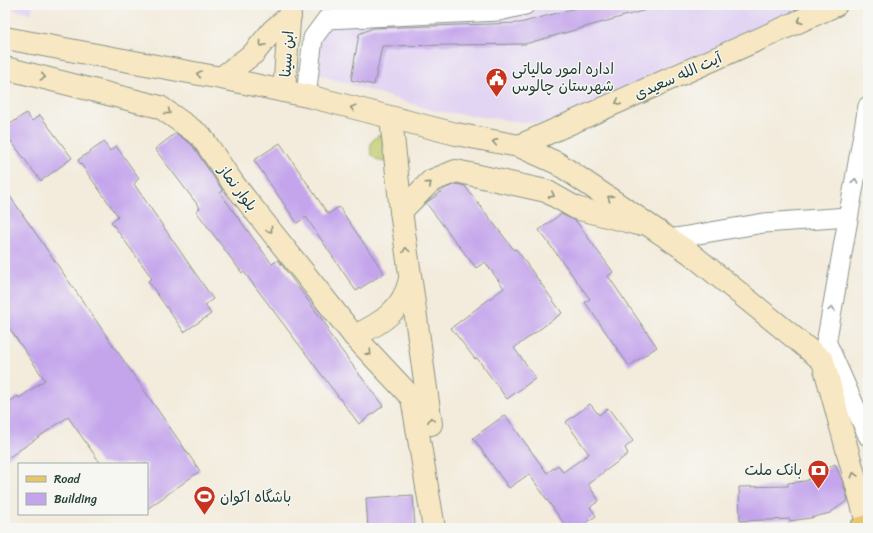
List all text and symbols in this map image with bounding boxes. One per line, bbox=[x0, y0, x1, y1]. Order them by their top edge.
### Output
one-way arrow bbox=[797, 16, 805, 24]
street label: ابن سینا bbox=[272, 30, 302, 78]
one-way arrow bbox=[259, 39, 266, 46]
street label: آیت الله سعیدی bbox=[630, 44, 727, 107]
place label: اداره امور مالیاتی شهرستان چالوس bbox=[512, 56, 614, 99]
public building icon: اداره امور مالیاتی شهرستان چالوس bbox=[483, 65, 509, 98]
one-way arrow bbox=[196, 70, 202, 79]
one-way arrow bbox=[40, 73, 46, 81]
one-way arrow bbox=[614, 98, 621, 106]
one-way arrow bbox=[350, 104, 357, 113]
one-way arrow bbox=[163, 107, 170, 114]
one-way arrow bbox=[492, 138, 498, 147]
street label: بلوار نماز bbox=[211, 158, 264, 217]
one-way arrow bbox=[850, 178, 858, 184]
one-way arrow bbox=[424, 182, 431, 189]
one-way arrow bbox=[548, 190, 555, 198]
one-way arrow bbox=[608, 196, 615, 203]
one-way arrow bbox=[265, 226, 272, 233]
one-way arrow bbox=[402, 246, 411, 253]
one-way arrow bbox=[827, 306, 836, 312]
one-way arrow bbox=[364, 349, 371, 356]
one-way arrow bbox=[427, 417, 436, 423]
place label: بانک ملت bbox=[744, 457, 802, 483]
bank icon: بانک ملت bbox=[805, 457, 831, 490]
legend bbox=[18, 463, 148, 515]
text: Road bbox=[54, 468, 81, 490]
one-way arrow bbox=[850, 472, 859, 479]
sports icon: باشگاه اکوان bbox=[191, 484, 217, 517]
place label: باشگاه اکوان bbox=[220, 484, 291, 510]
text: Building bbox=[54, 488, 97, 510]

